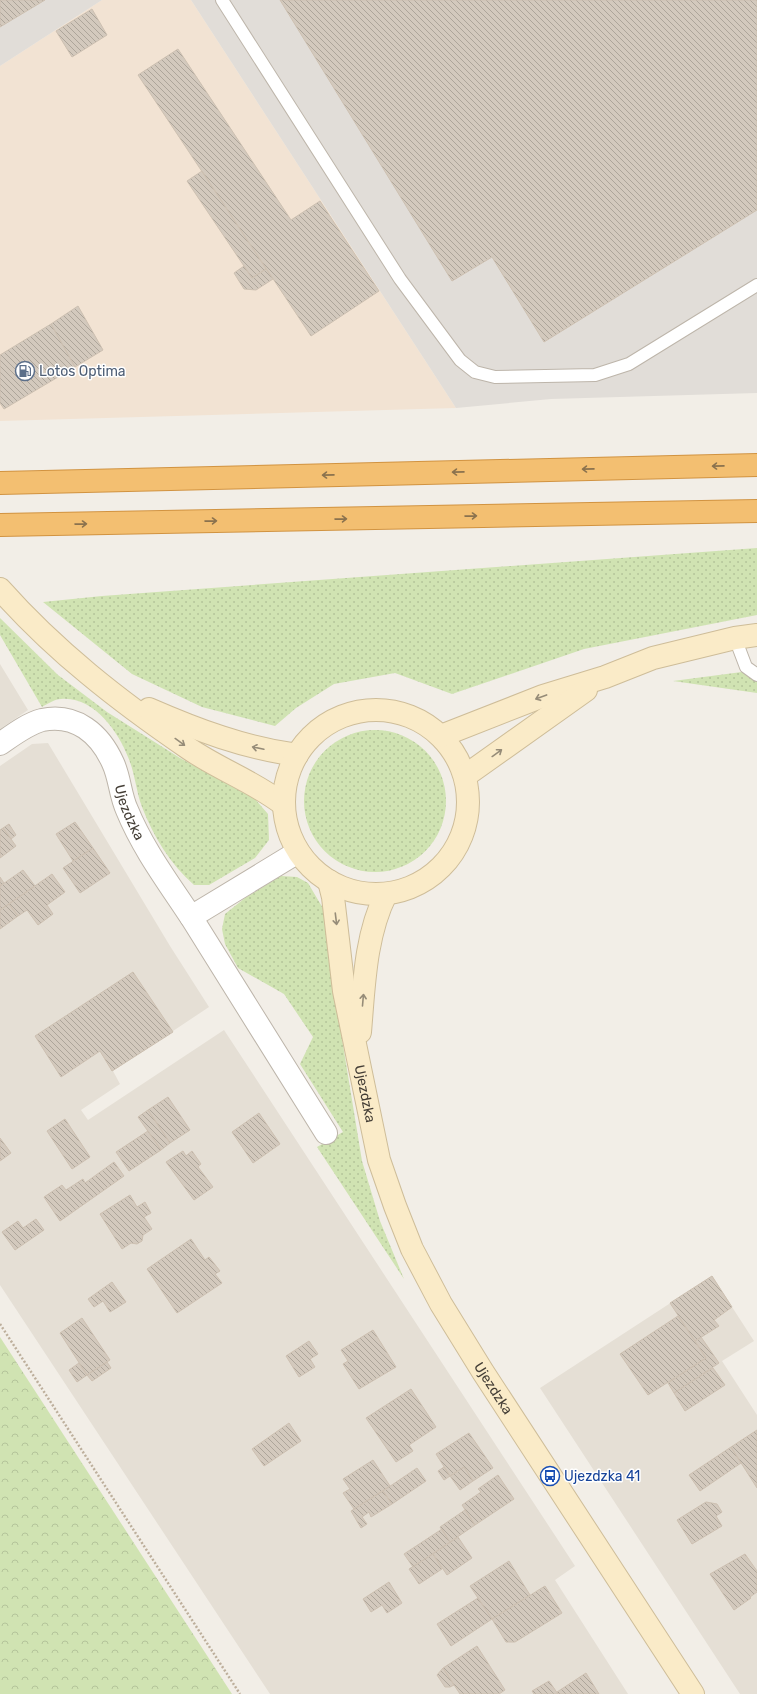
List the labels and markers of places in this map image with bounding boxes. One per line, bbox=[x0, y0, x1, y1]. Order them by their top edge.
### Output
fuel station icon: Lotos Optima bbox=[14, 360, 36, 382]
place label: Lotos Optima bbox=[39, 363, 126, 380]
bus stop icon: Ujezdzka 41 bbox=[539, 1465, 561, 1487]
place label: Ujezdzka 41 bbox=[564, 1468, 640, 1485]

